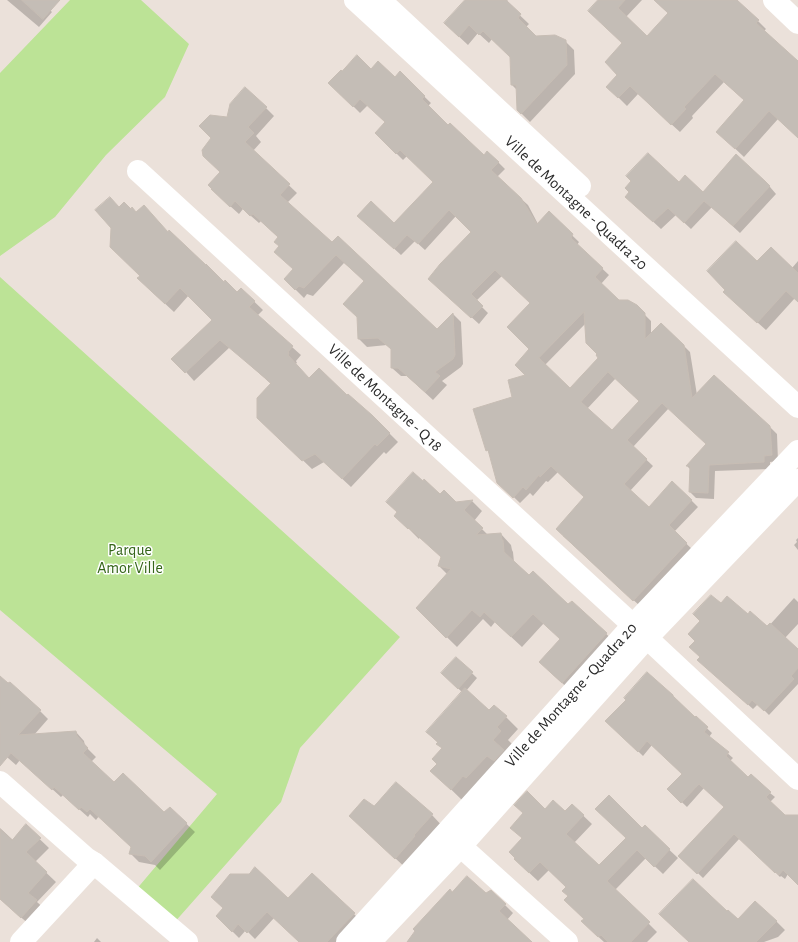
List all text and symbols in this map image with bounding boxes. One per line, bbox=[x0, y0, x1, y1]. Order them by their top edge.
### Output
street label: Ville de Montagne - Quadra 20 bbox=[501, 132, 651, 274]
street label: Ville de Montagne - Q 18 bbox=[324, 340, 446, 456]
park label: Parque Amor Ville bbox=[97, 540, 163, 578]
street label: Ville de Montagne - Quadra 20 bbox=[501, 619, 641, 771]

